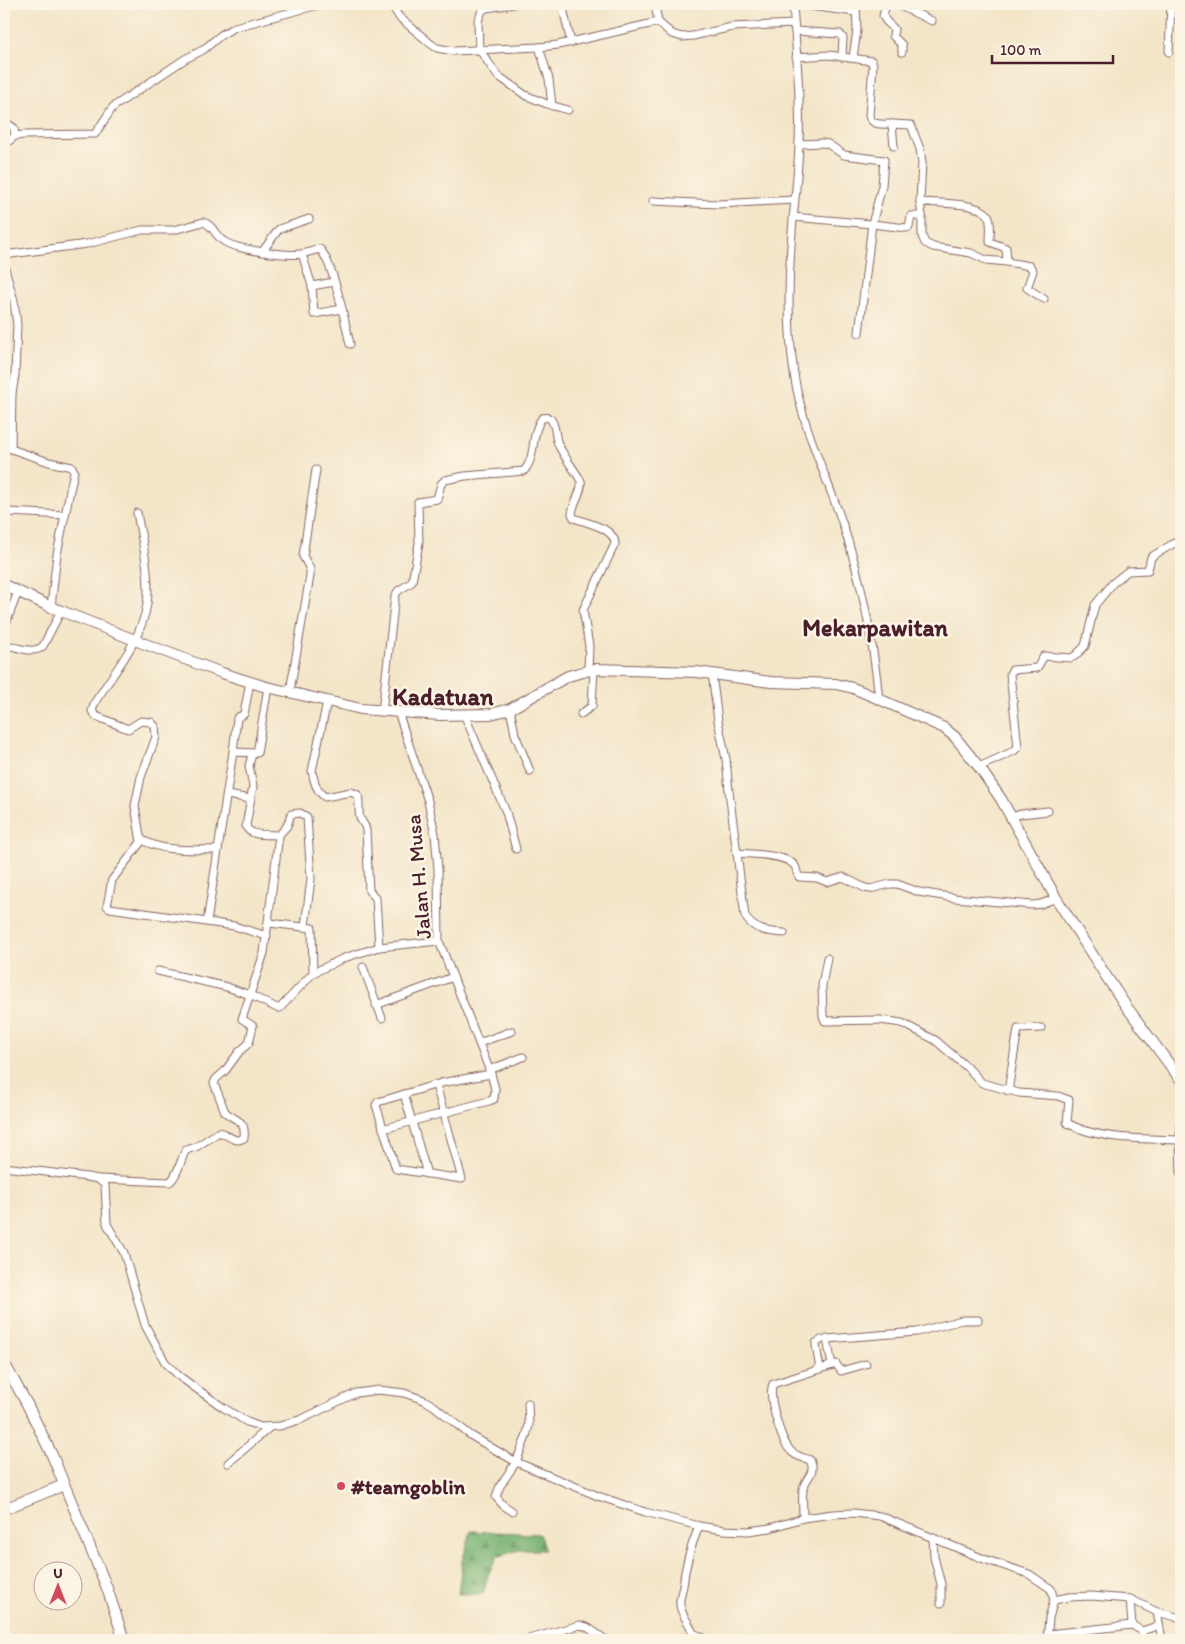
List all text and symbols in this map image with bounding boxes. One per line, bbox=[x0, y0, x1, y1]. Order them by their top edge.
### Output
scale bar bbox=[992, 32, 1114, 64]
text: 100 m bbox=[1000, 41, 1042, 59]
district label: Mekarpawitan bbox=[802, 613, 948, 643]
district label: Kadatuan bbox=[392, 682, 494, 711]
street label: Jalan H. Musa bbox=[400, 814, 436, 940]
place label: #teamgoblin bbox=[350, 1474, 466, 1500]
marker: #teamgoblin bbox=[335, 1480, 347, 1492]
north arrow bbox=[32, 1562, 82, 1612]
text: U bbox=[53, 1565, 63, 1582]

